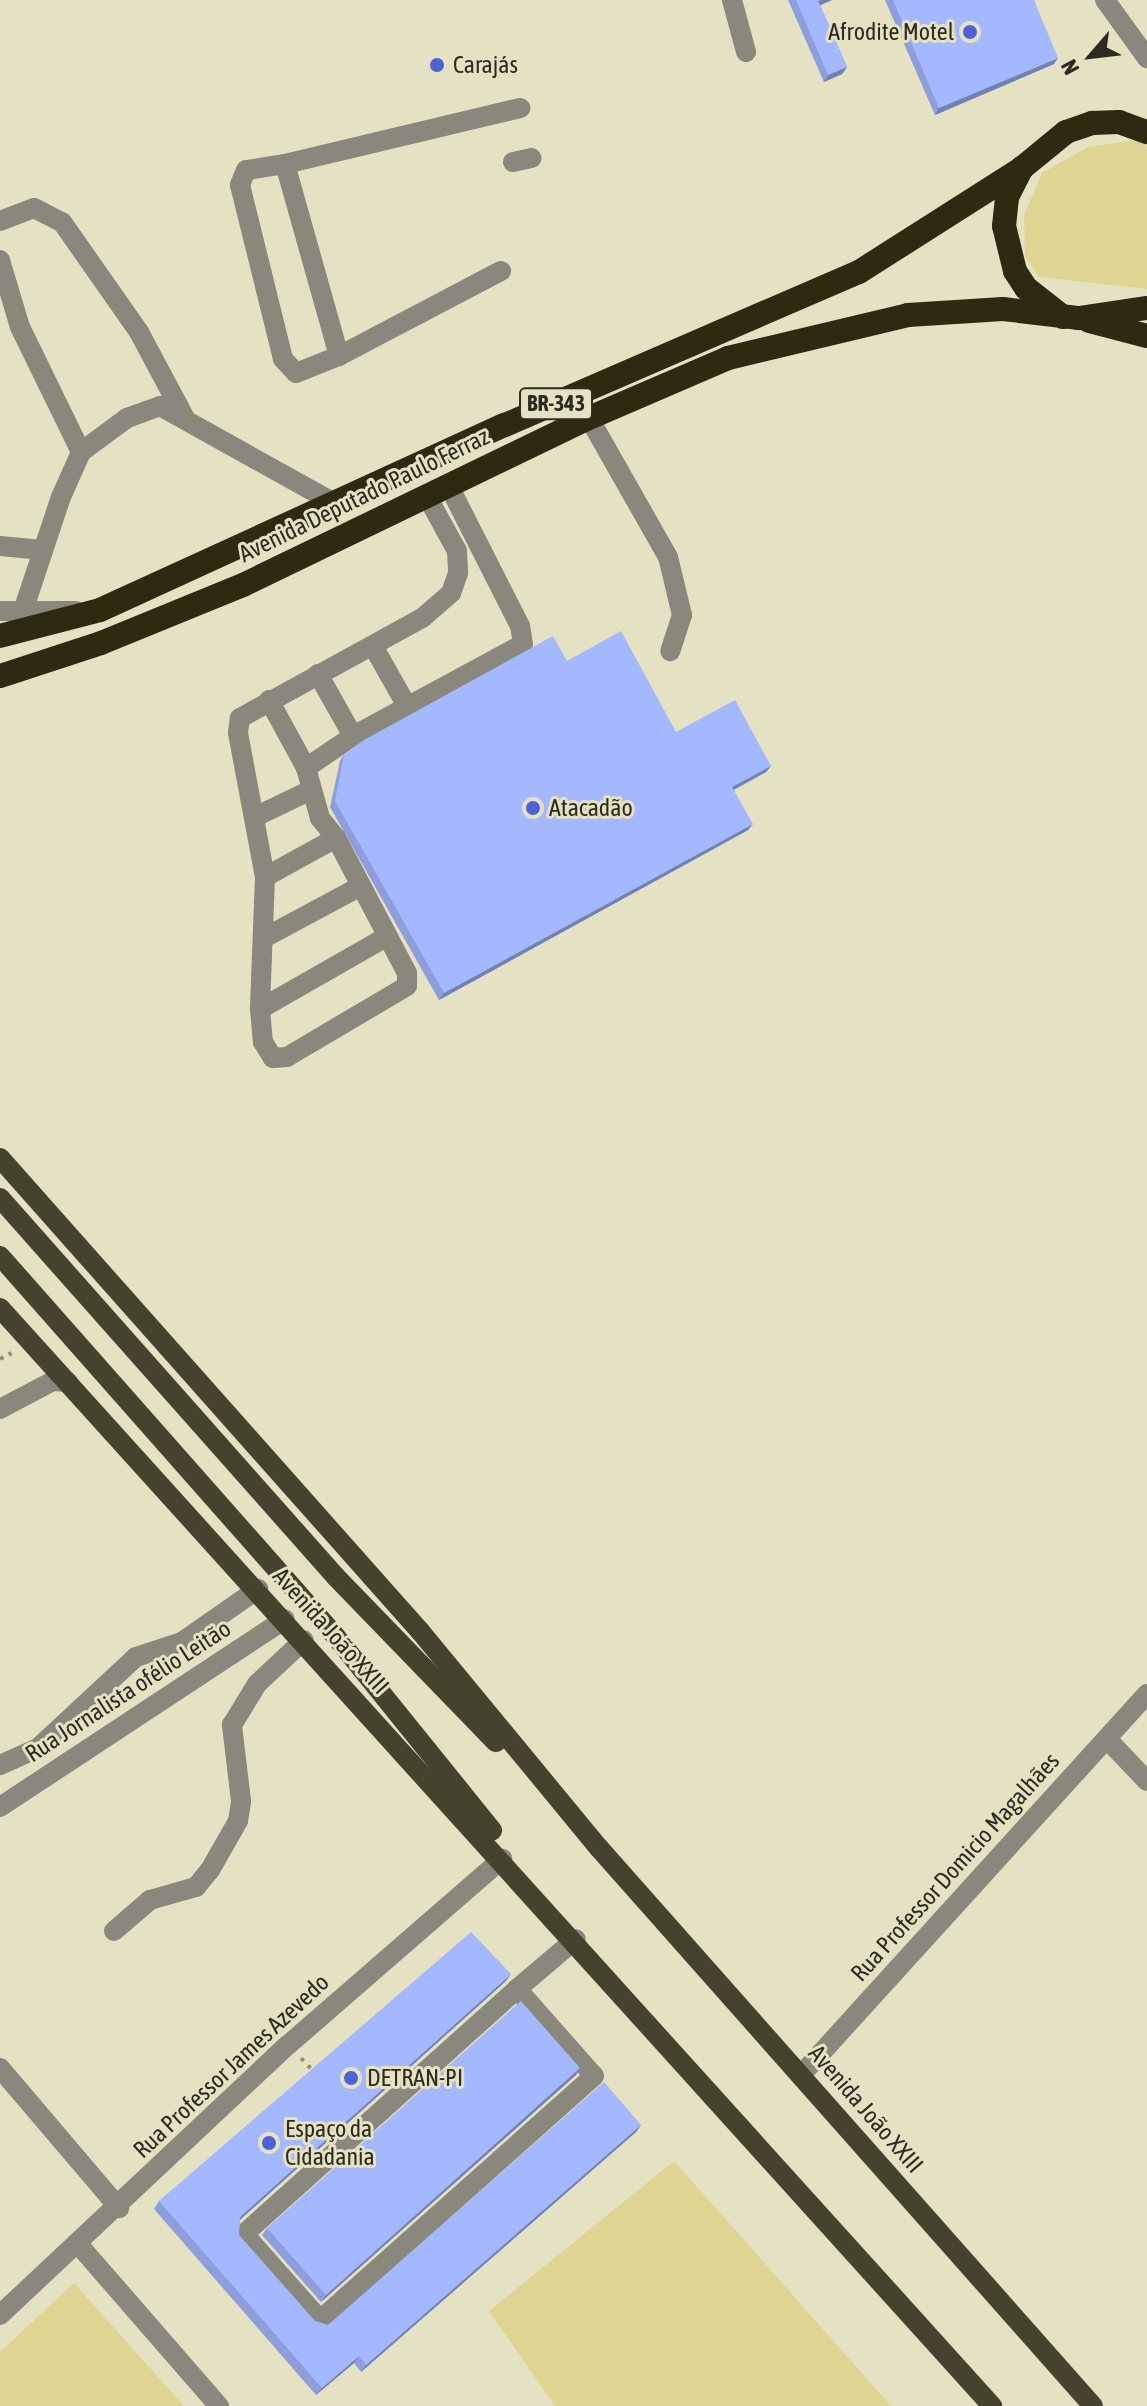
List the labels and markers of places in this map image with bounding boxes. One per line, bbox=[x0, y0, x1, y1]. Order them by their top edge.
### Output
place label: Afrodite Motel bbox=[828, 18, 954, 46]
marker: Afrodite Motel bbox=[961, 23, 979, 41]
place label: Carajás bbox=[453, 51, 518, 79]
marker: Carajás bbox=[428, 56, 446, 74]
place label: Atacadão bbox=[549, 794, 633, 822]
marker: Atacadão bbox=[524, 799, 542, 817]
place label: DETRAN-PI bbox=[367, 2064, 463, 2092]
marker: DETRAN-PI bbox=[342, 2069, 360, 2087]
place label: Espaço da Cidadania bbox=[285, 2115, 375, 2171]
marker: Espaço da Cidadania bbox=[260, 2134, 278, 2152]

